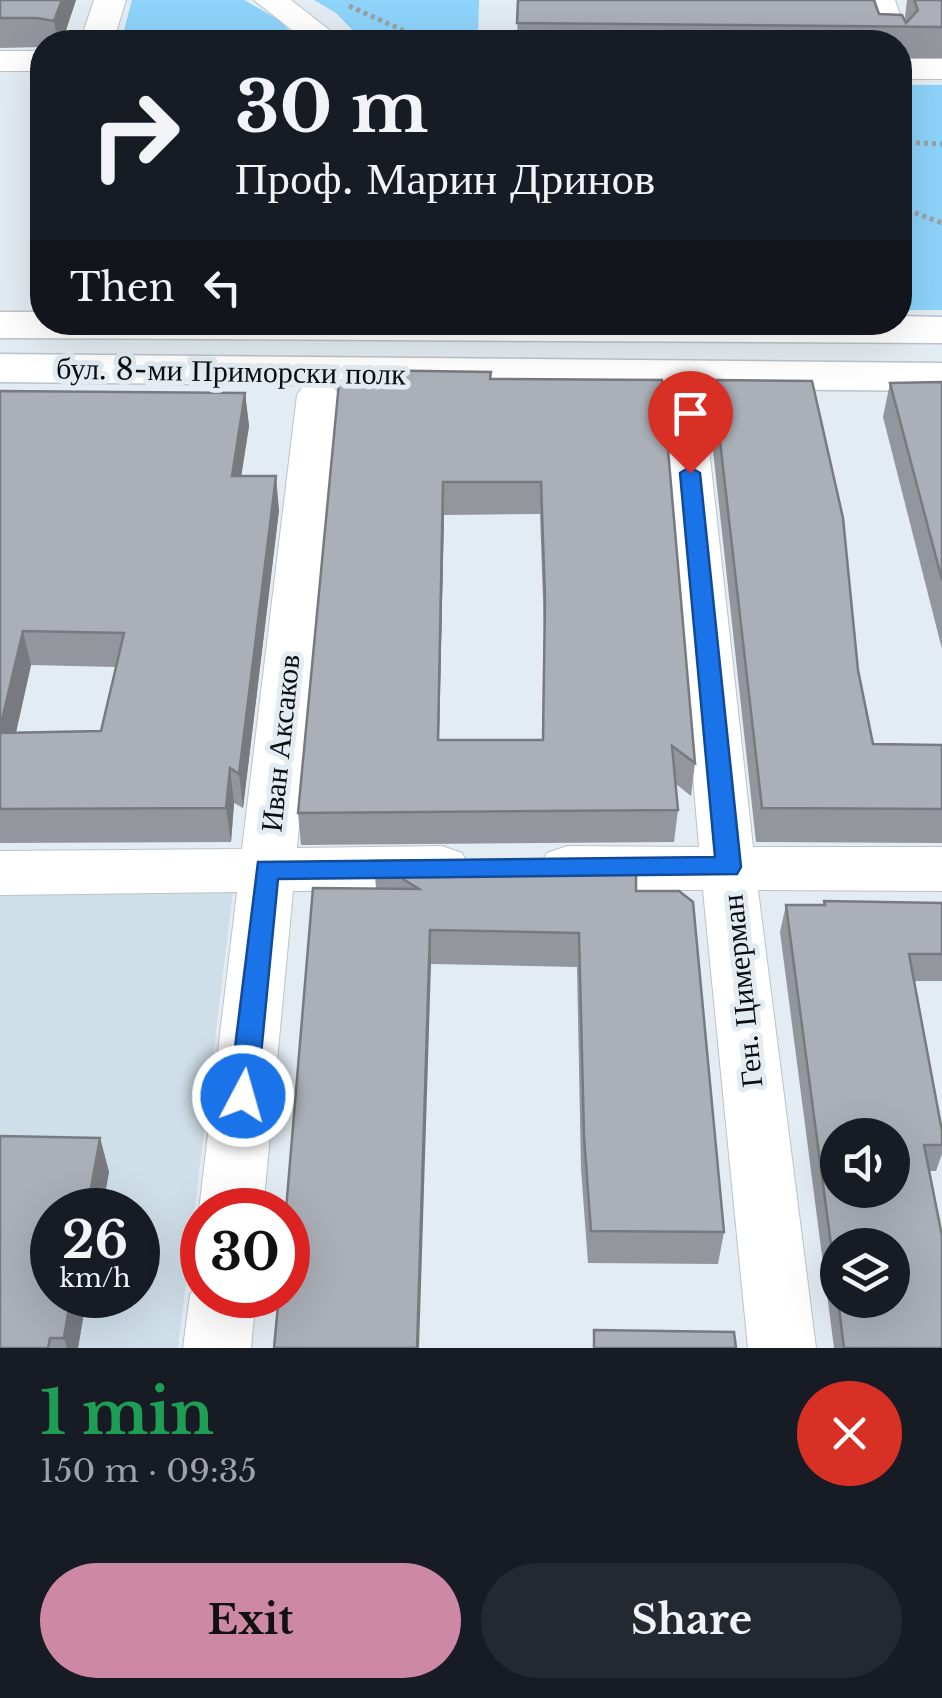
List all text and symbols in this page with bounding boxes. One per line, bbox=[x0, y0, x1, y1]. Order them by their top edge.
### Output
text: 30 m bbox=[235, 64, 428, 151]
icon: right bbox=[70, 70, 200, 200]
text: Проф. Марин Дринов bbox=[235, 150, 655, 206]
icon: left bbox=[195, 260, 250, 315]
text: Then bbox=[70, 264, 175, 311]
street label: бул. 8-ми Приморски полк bbox=[56, 349, 406, 393]
pin bbox=[648, 371, 733, 474]
icon: arrive bbox=[663, 386, 718, 441]
street label: Иван Аксаков bbox=[252, 652, 308, 834]
street label: Ген. Цимерман bbox=[713, 893, 771, 1089]
position arrow bbox=[191, 1044, 295, 1148]
map controls bbox=[820, 1118, 910, 1318]
button: sound bbox=[820, 1118, 910, 1208]
speed limit sign: 30 bbox=[180, 1188, 310, 1318]
text: 26 bbox=[62, 1209, 128, 1272]
button: layers bbox=[820, 1228, 910, 1318]
text: km/h bbox=[60, 1263, 130, 1294]
text: 1 min bbox=[40, 1376, 214, 1450]
button: close bbox=[797, 1381, 902, 1486]
text: 150 m · 09:35 bbox=[40, 1451, 257, 1491]
button: Exit bbox=[40, 1563, 461, 1678]
button: Share bbox=[481, 1563, 902, 1678]

